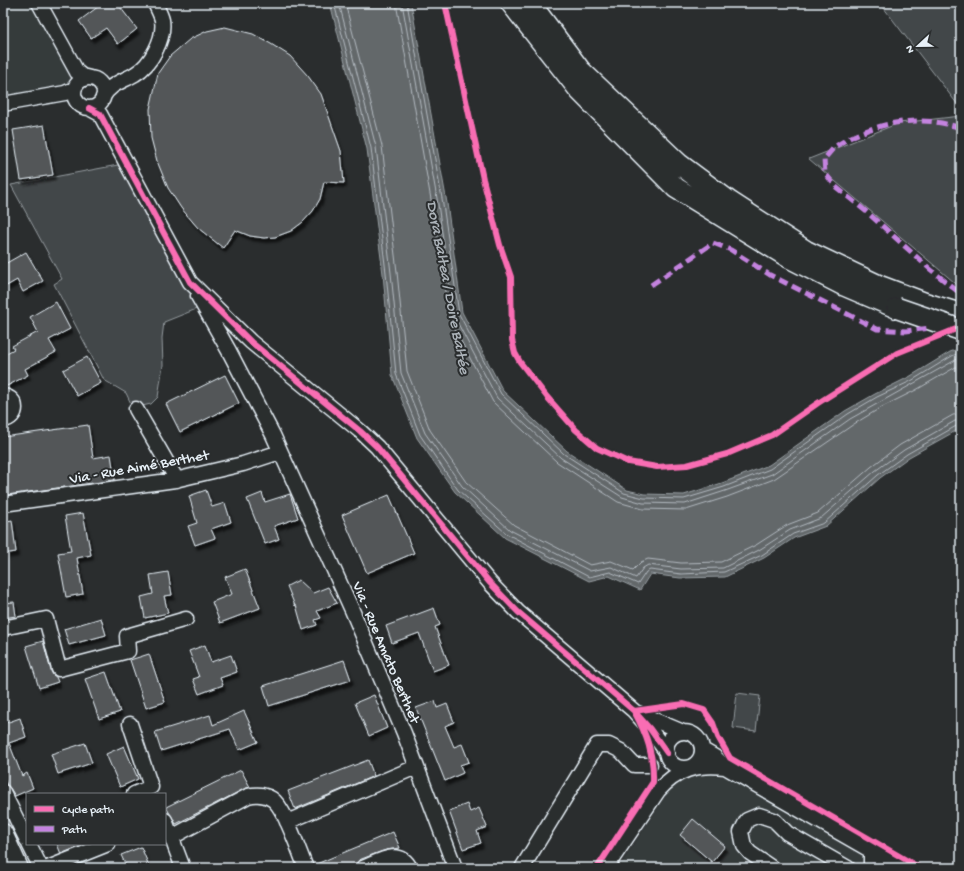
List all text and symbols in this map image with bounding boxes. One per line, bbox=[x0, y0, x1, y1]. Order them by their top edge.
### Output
north arrow bbox=[898, 26, 938, 66]
text: N bbox=[904, 43, 917, 55]
water label: Dora Baltea / Doire Baltée bbox=[420, 199, 473, 377]
street label: Via - Rue Aimé Berthet bbox=[67, 447, 212, 489]
street label: Via - Rue Amato Berthet bbox=[347, 578, 424, 728]
legend bbox=[26, 793, 166, 845]
text: Cycle path bbox=[62, 804, 115, 818]
text: Path bbox=[61, 824, 87, 838]

